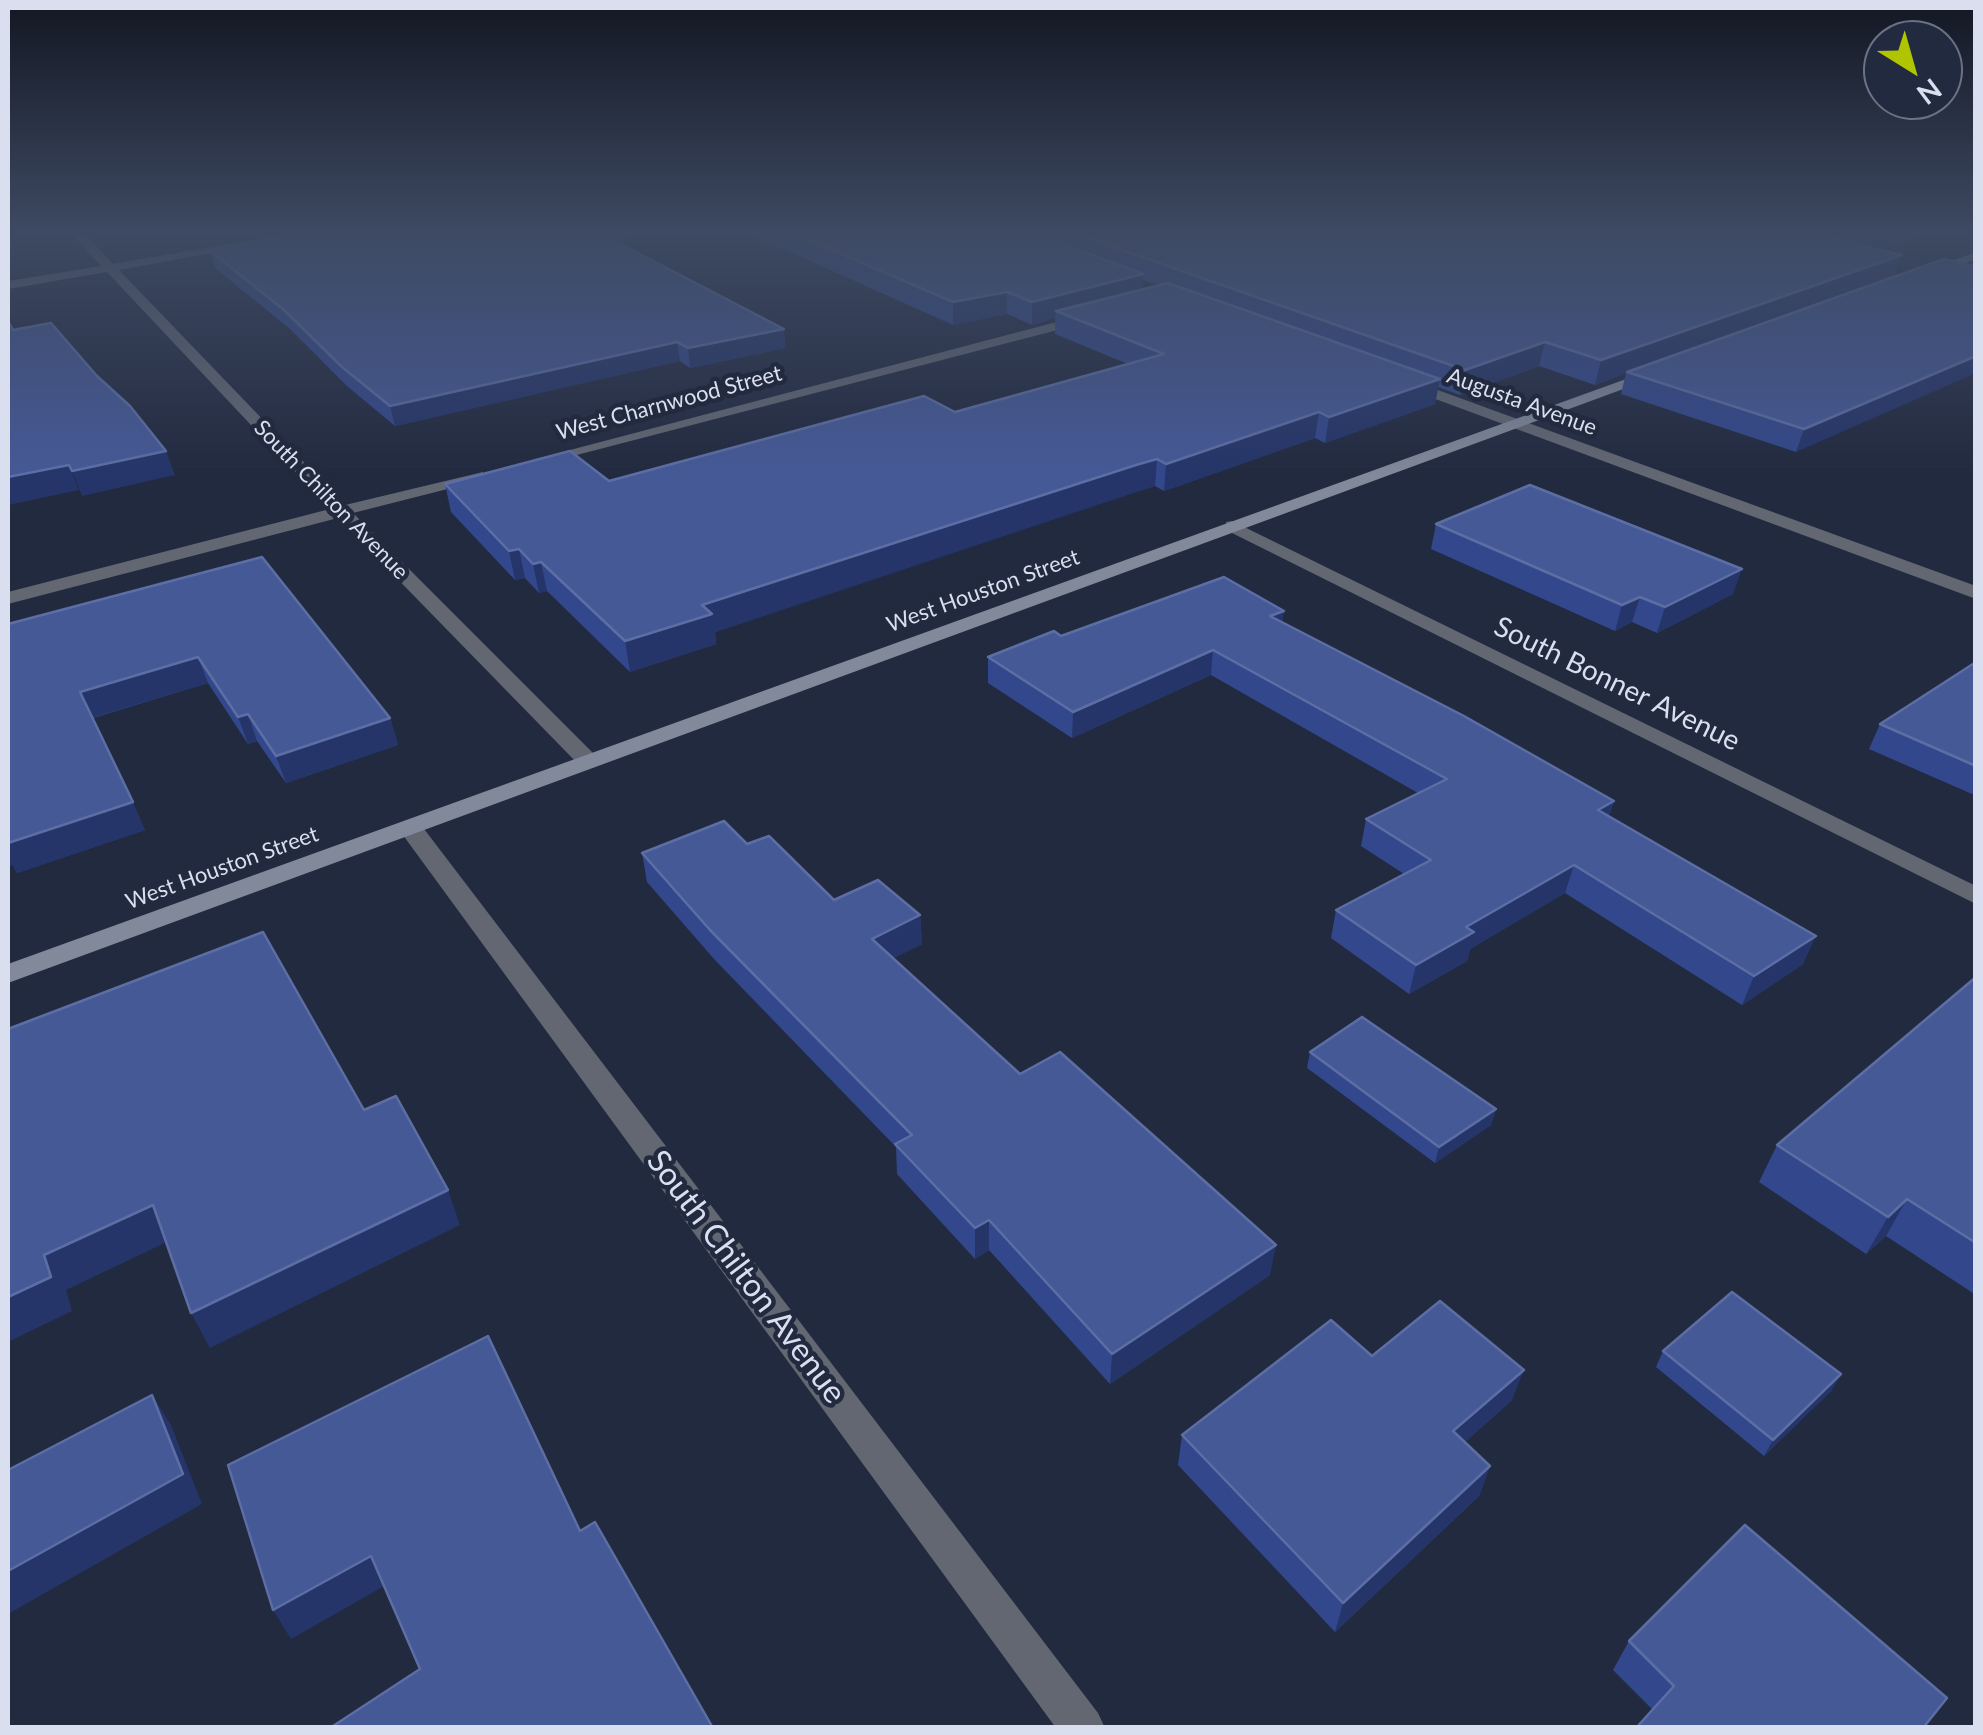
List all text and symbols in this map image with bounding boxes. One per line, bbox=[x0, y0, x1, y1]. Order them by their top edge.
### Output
north arrow bbox=[1863, 20, 1963, 120]
text: N bbox=[1911, 72, 1949, 112]
street label: West Charnwood Street bbox=[553, 360, 785, 446]
street label: Augusta Avenue bbox=[1444, 363, 1600, 441]
street label: South Chilton Avenue bbox=[248, 415, 414, 585]
street label: West Houston Street bbox=[883, 544, 1083, 638]
street label: South Bonner Avenue bbox=[1489, 610, 1745, 758]
street label: West Houston Street bbox=[122, 821, 322, 915]
street label: South Chilton Avenue bbox=[638, 1143, 854, 1411]

